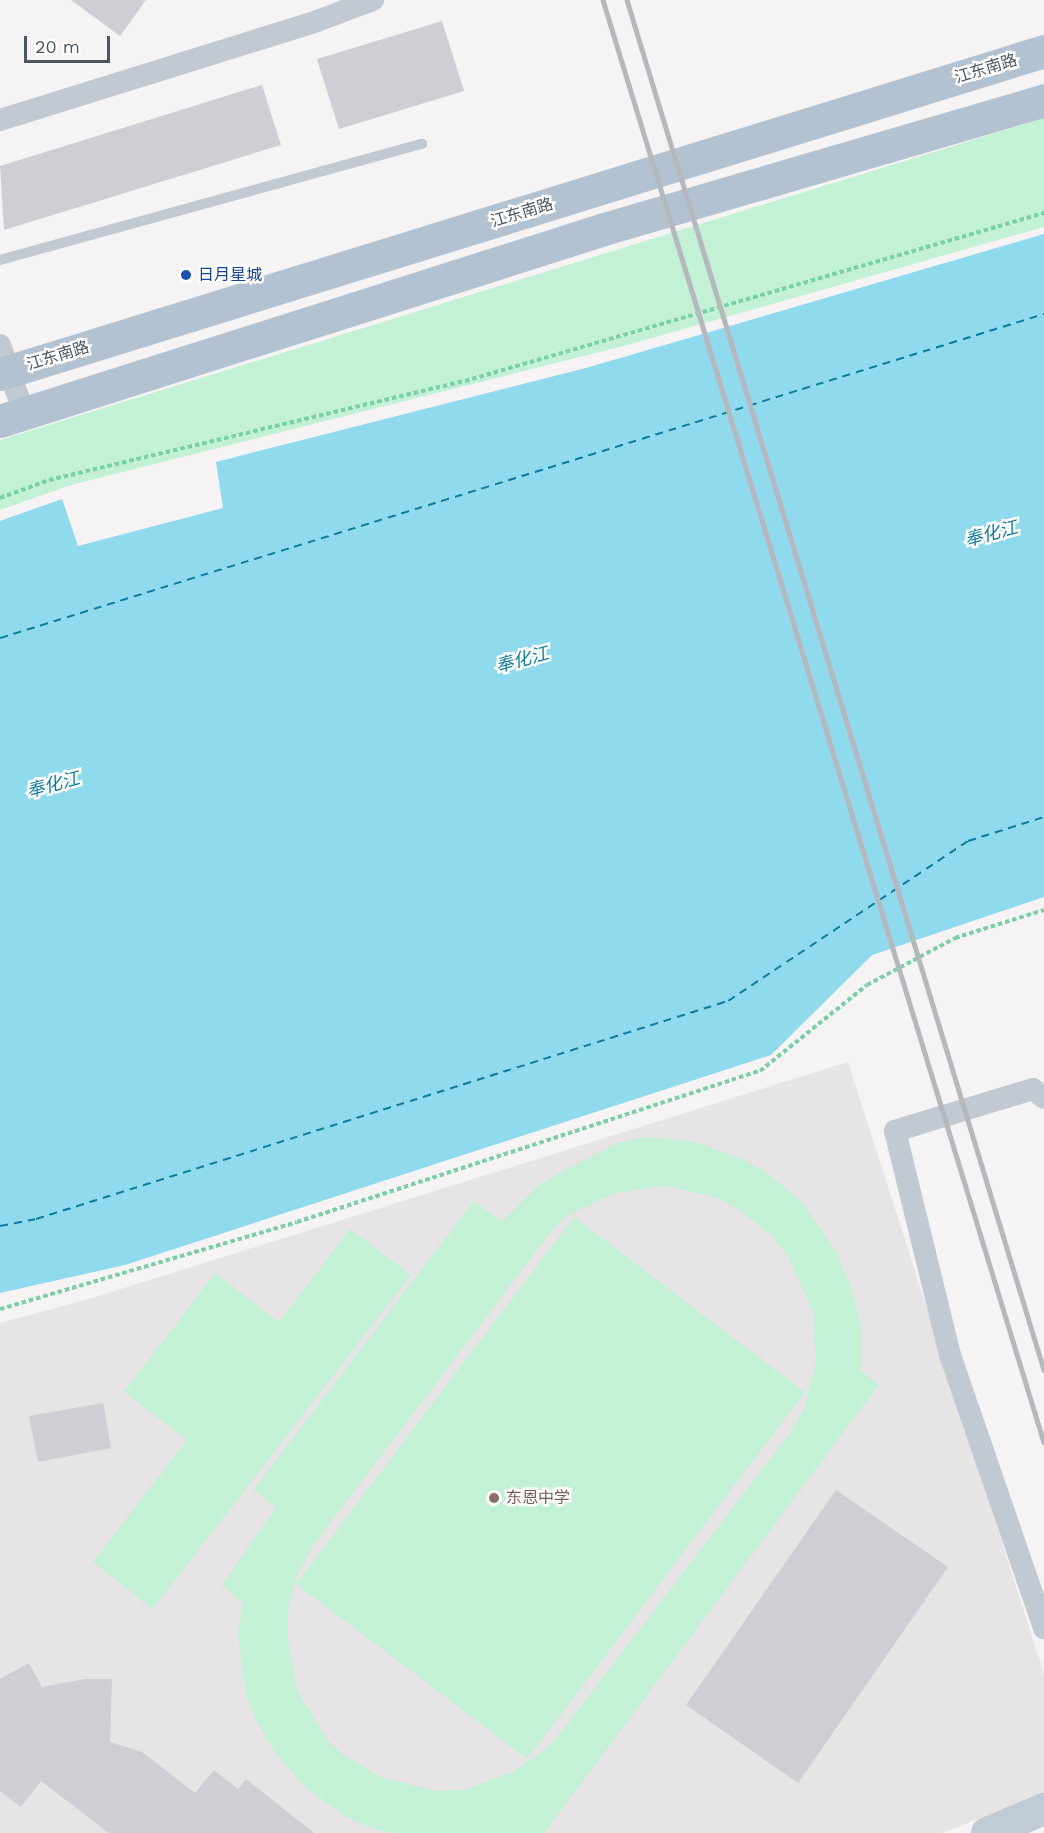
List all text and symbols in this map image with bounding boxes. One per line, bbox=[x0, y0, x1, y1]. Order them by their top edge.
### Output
scale bar bbox=[27, 24, 112, 62]
text: 20 m bbox=[35, 36, 80, 57]
street label: 江东南路 bbox=[953, 50, 1019, 88]
street label: 江东南路 bbox=[489, 194, 555, 232]
place label: 日月星城 bbox=[198, 265, 262, 285]
marker: 日月星城 bbox=[179, 268, 193, 282]
street label: 江东南路 bbox=[25, 337, 91, 375]
water label: 奉化江 bbox=[962, 517, 1020, 551]
water label: 奉化江 bbox=[493, 643, 551, 677]
water label: 奉化江 bbox=[24, 768, 82, 802]
place label: 东恩中学 bbox=[506, 1488, 570, 1508]
marker: 东恩中学 bbox=[487, 1491, 501, 1505]

